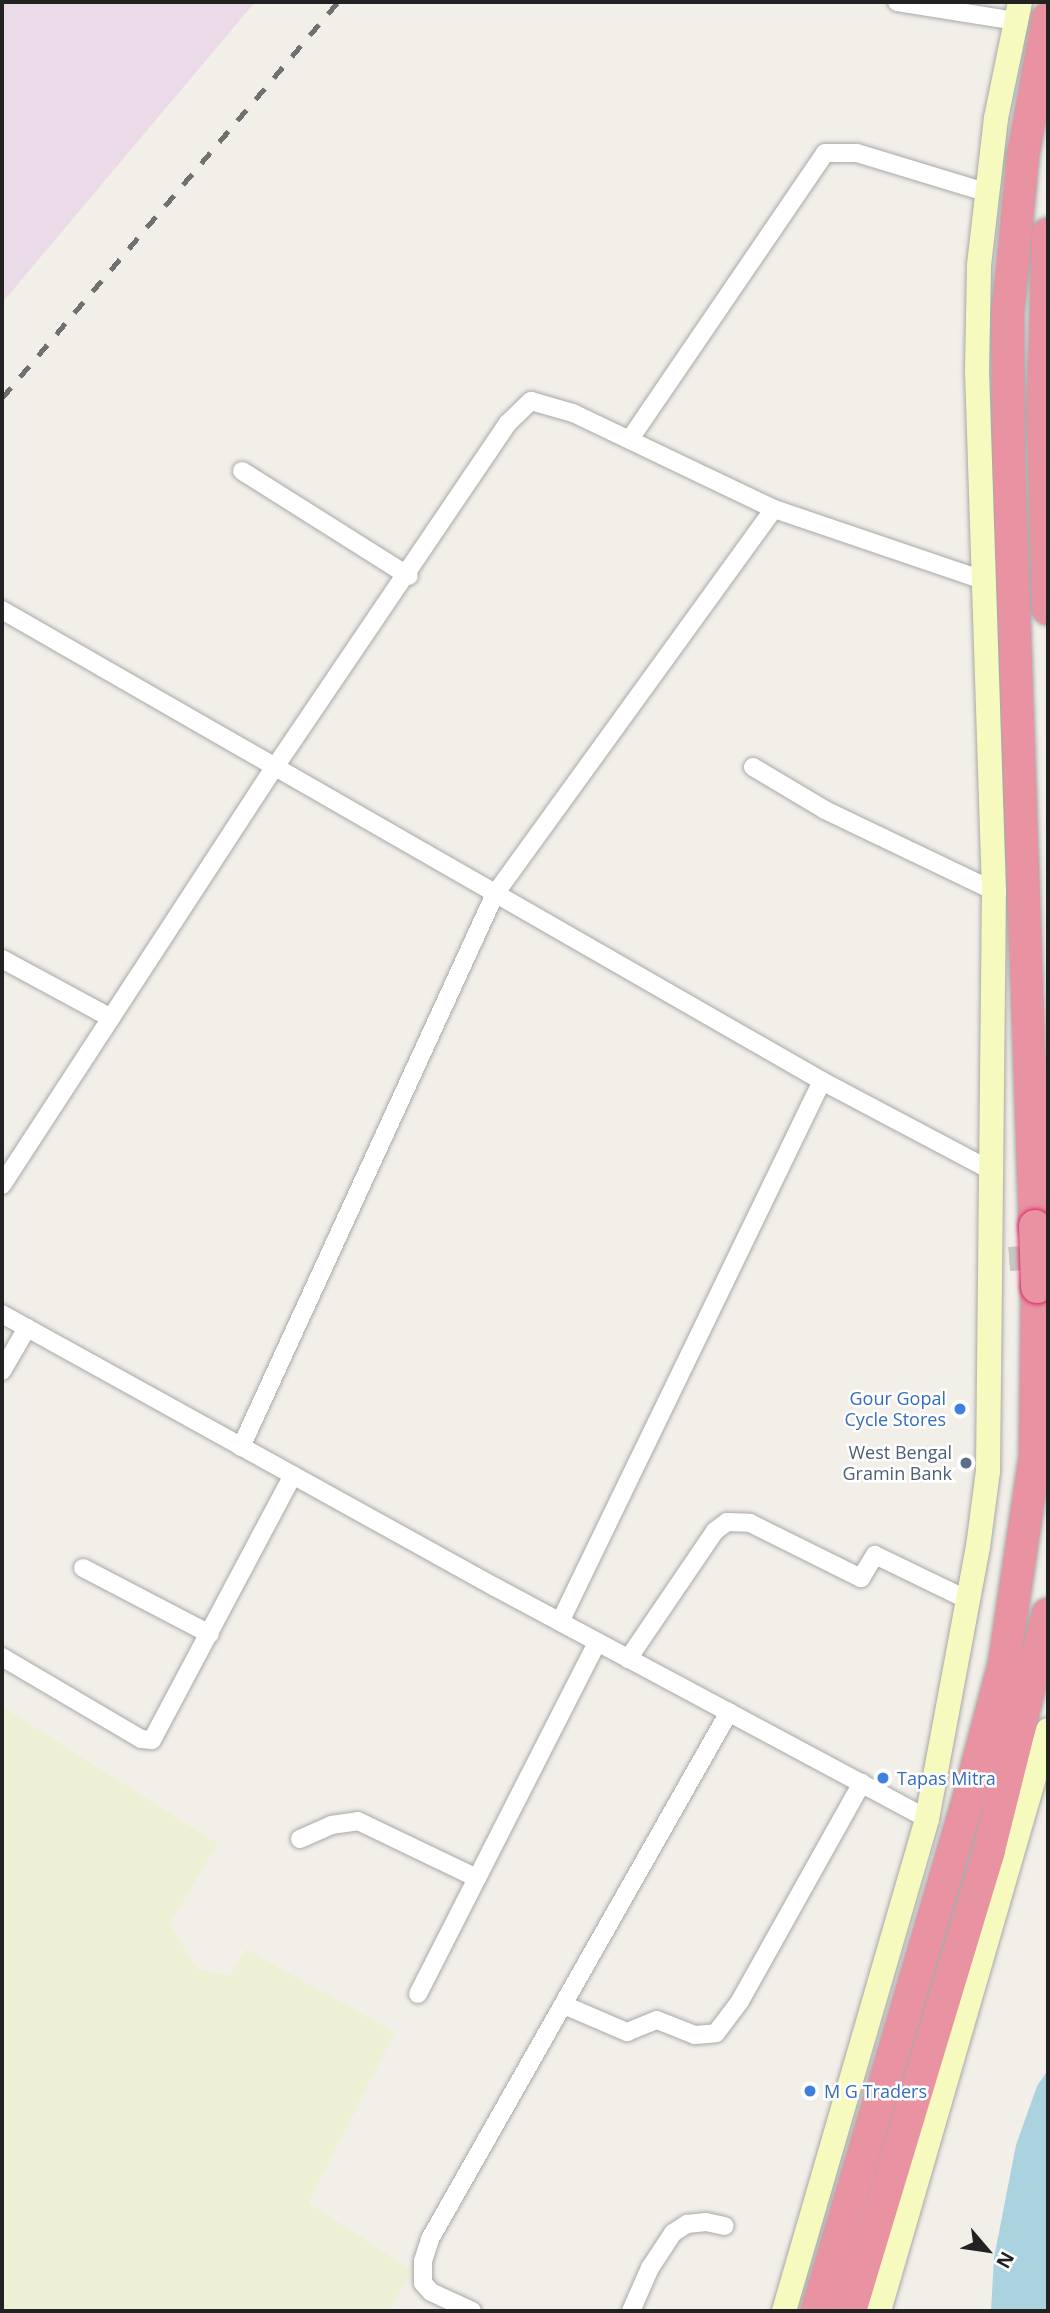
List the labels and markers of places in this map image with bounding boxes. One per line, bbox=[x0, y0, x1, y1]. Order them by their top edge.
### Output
place label: Gour Gopal Cycle Stores bbox=[845, 1388, 946, 1430]
marker: Gour Gopal Cycle Stores bbox=[952, 1401, 968, 1417]
place label: West Bengal Gramin Bank bbox=[843, 1442, 952, 1484]
marker: West Bengal Gramin Bank bbox=[958, 1455, 974, 1471]
place label: Tapas Mitra bbox=[897, 1767, 996, 1789]
marker: Tapas Mitra bbox=[875, 1770, 891, 1786]
place label: M G Traders bbox=[824, 2080, 927, 2102]
marker: M G Traders bbox=[802, 2083, 818, 2099]

